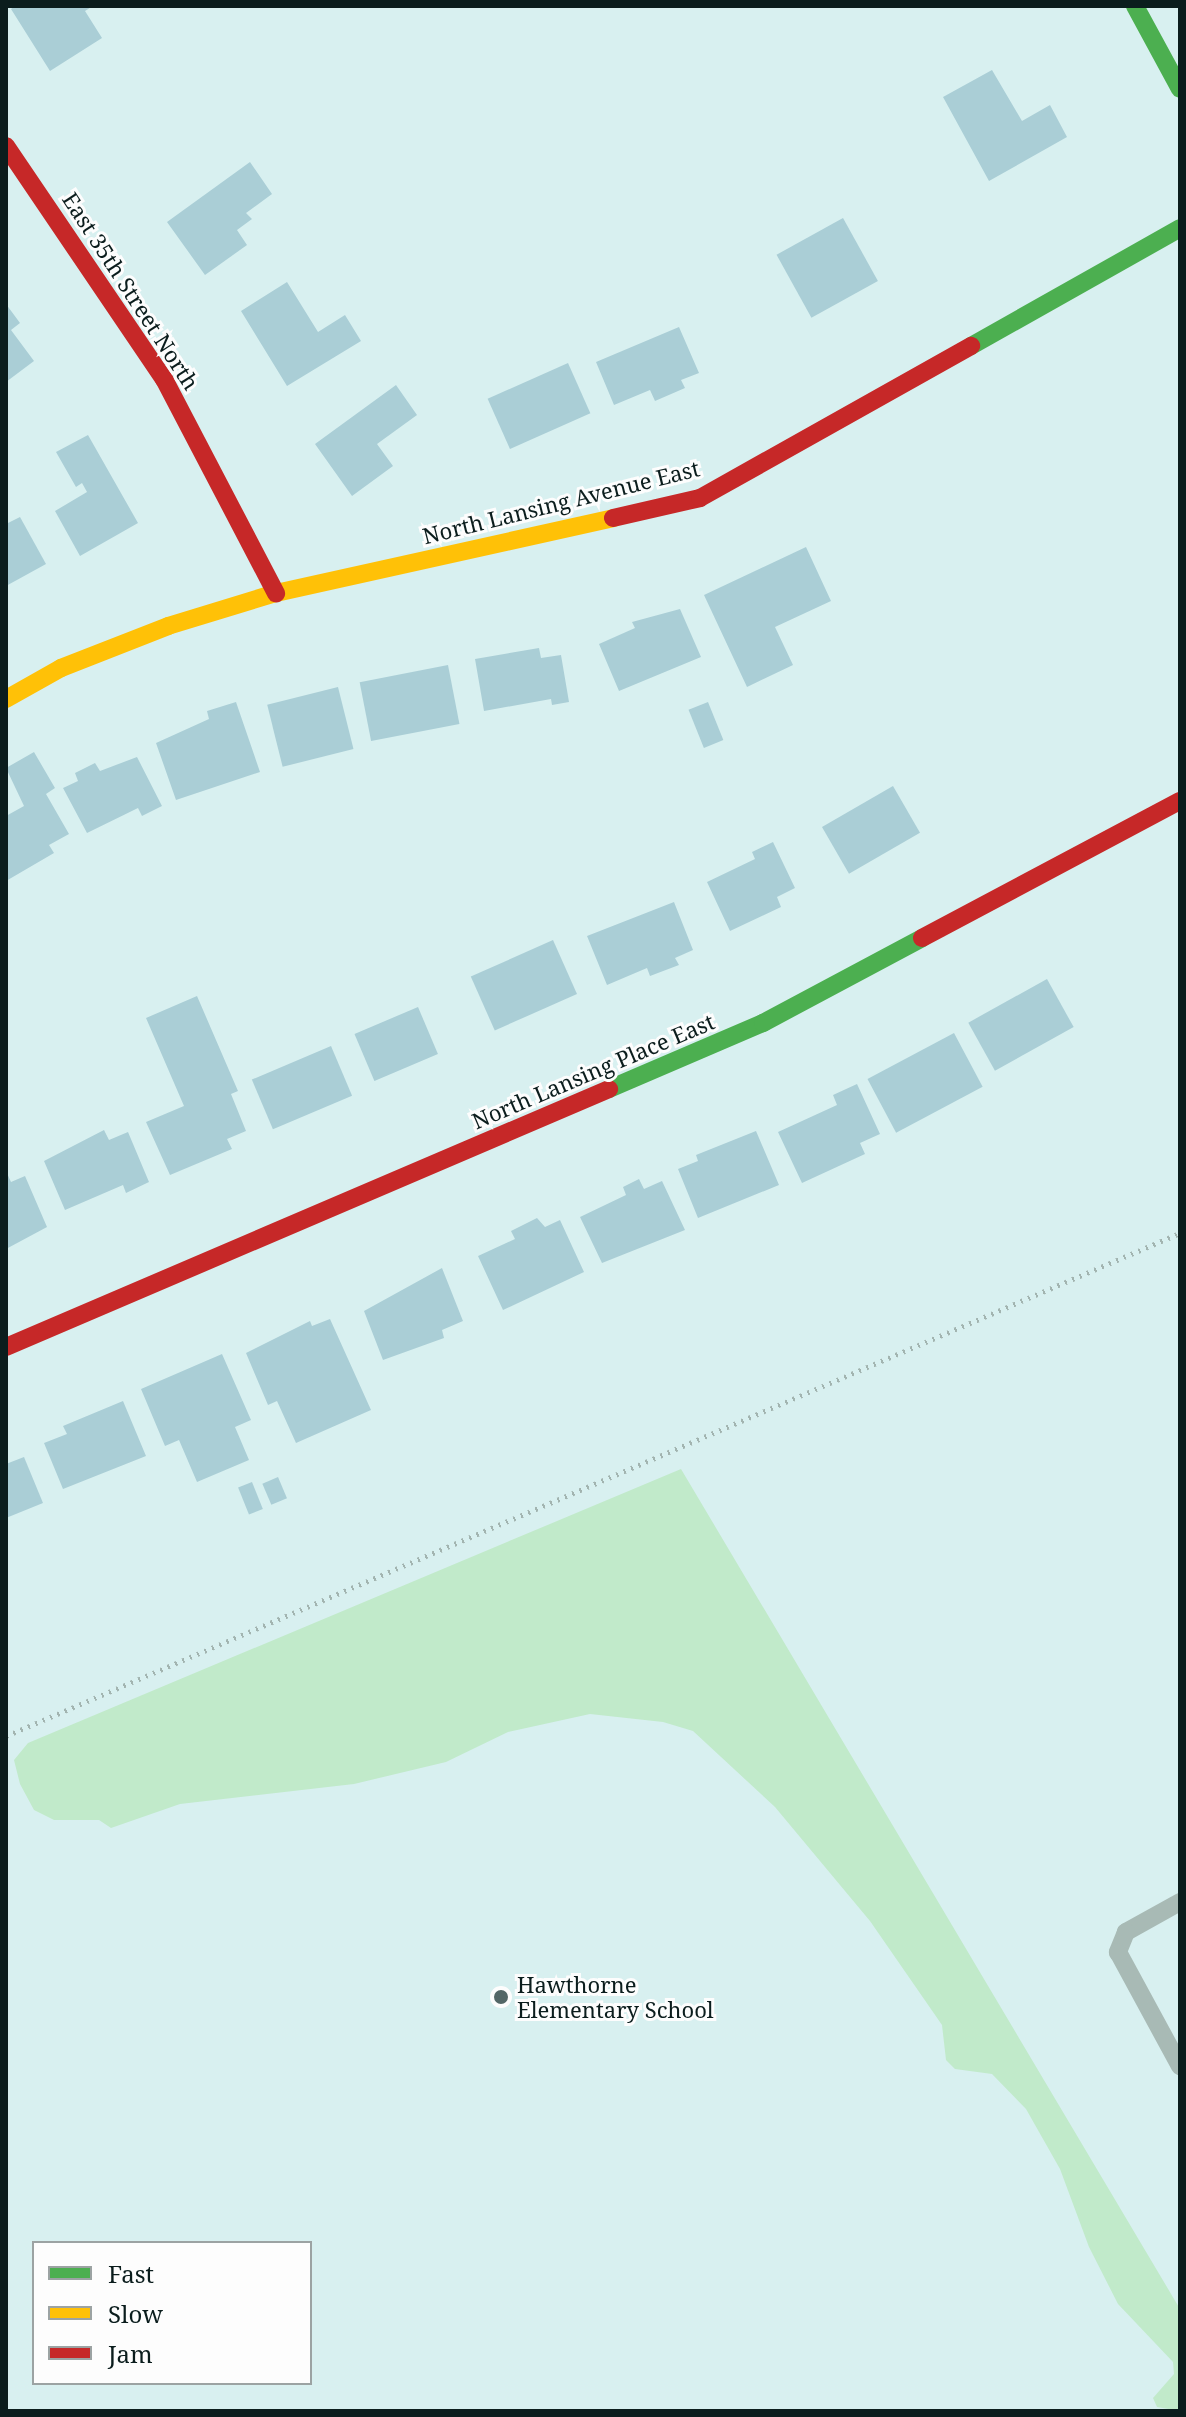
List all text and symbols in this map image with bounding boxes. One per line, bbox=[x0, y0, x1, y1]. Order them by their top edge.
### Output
street label: East 35th Street North bbox=[57, 187, 205, 395]
street label: North Lansing Avenue East bbox=[420, 455, 702, 549]
street label: North Lansing Place East bbox=[468, 1008, 718, 1134]
place label: Hawthorne Elementary School bbox=[517, 1971, 714, 2022]
marker: Hawthorne Elementary School bbox=[492, 1988, 510, 2006]
legend bbox=[32, 2241, 312, 2385]
text: Fast bbox=[108, 2257, 154, 2290]
text: Slow bbox=[108, 2297, 163, 2330]
text: Jam bbox=[108, 2337, 153, 2370]

